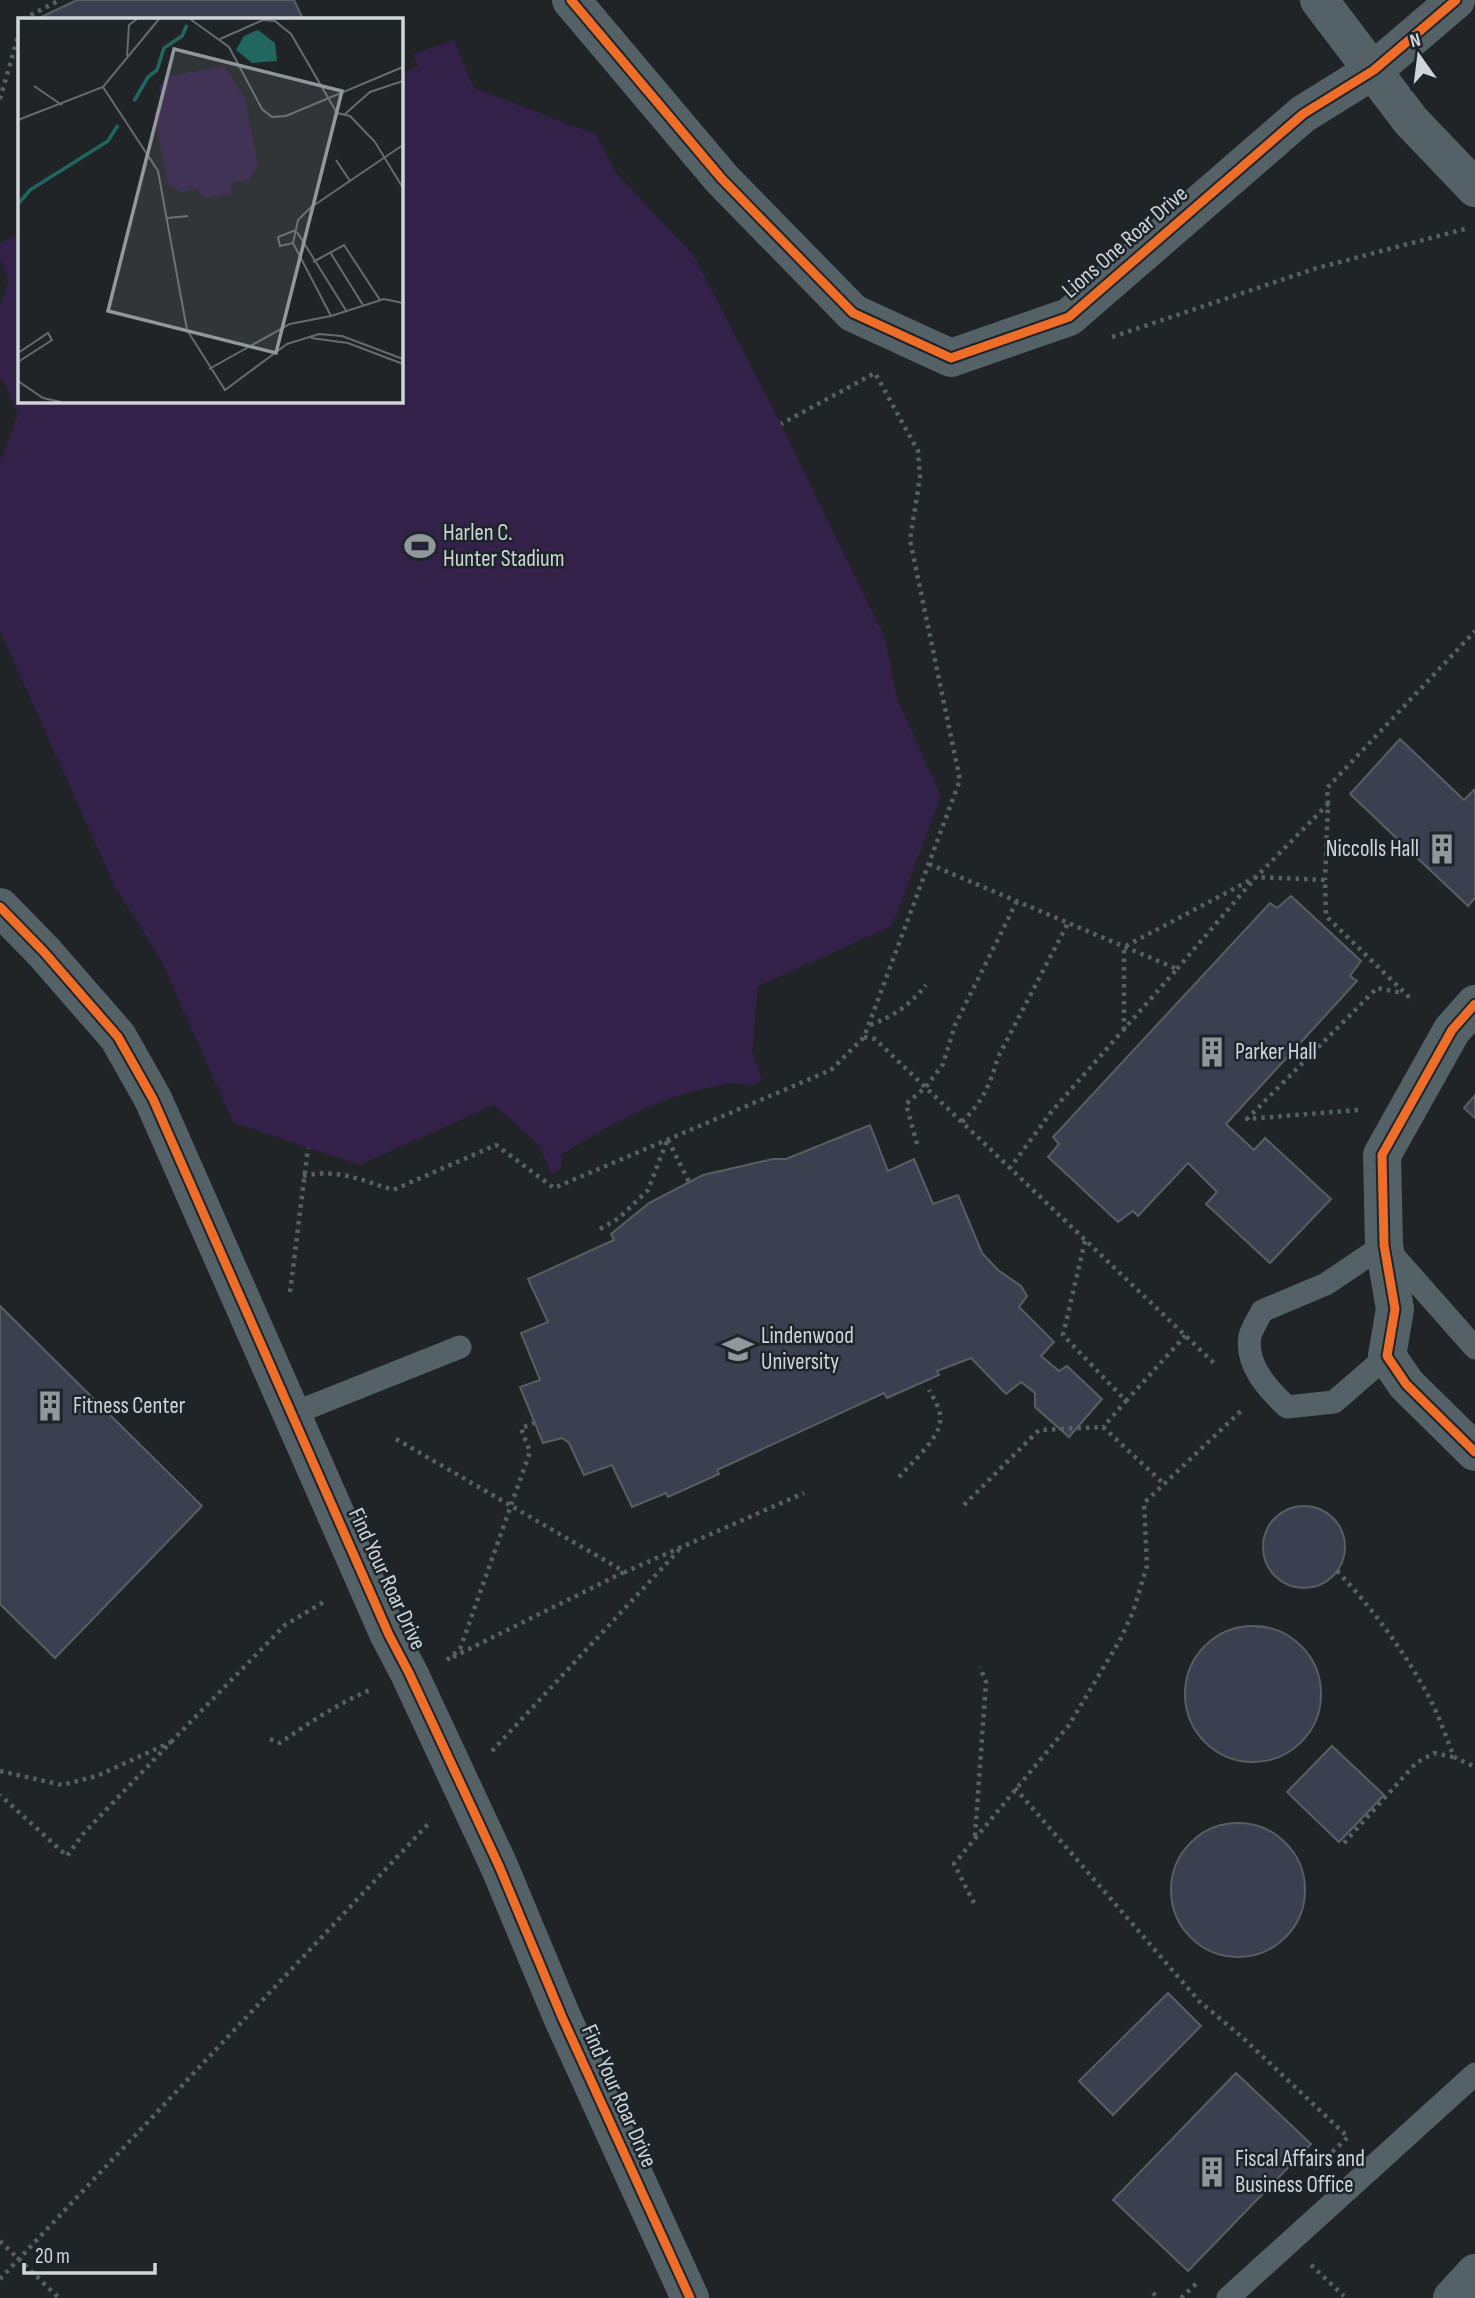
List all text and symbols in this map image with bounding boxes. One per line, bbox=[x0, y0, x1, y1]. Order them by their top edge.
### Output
inset map bbox=[18, 18, 402, 402]
north arrow bbox=[1384, 21, 1454, 91]
text: N bbox=[1408, 29, 1423, 53]
street label: Lions One Roar Drive bbox=[1056, 180, 1194, 304]
place label: Harlen C. Hunter Stadium bbox=[443, 519, 565, 573]
sports icon: Harlen C. Hunter Stadium bbox=[403, 529, 437, 563]
building icon: Niccolls Hall bbox=[1425, 832, 1459, 866]
place label: Niccolls Hall bbox=[1326, 835, 1419, 863]
building icon: Parker Hall bbox=[1195, 1035, 1229, 1069]
place label: Parker Hall bbox=[1235, 1038, 1317, 1066]
place label: Lindenwood University bbox=[761, 1322, 854, 1376]
school or university icon: Lindenwood University bbox=[721, 1332, 755, 1366]
building icon: Fitness Center bbox=[33, 1389, 67, 1423]
place label: Fitness Center bbox=[73, 1392, 186, 1420]
street label: Find Your Roar Drive bbox=[342, 1504, 432, 1654]
street label: Find Your Roar Drive bbox=[575, 2020, 663, 2172]
place label: Fiscal Affairs and Business Office bbox=[1235, 2145, 1365, 2199]
building icon: Fiscal Affairs and Business Office bbox=[1195, 2155, 1229, 2189]
scale bar bbox=[24, 2232, 156, 2276]
text: 20 m bbox=[35, 2244, 70, 2269]

